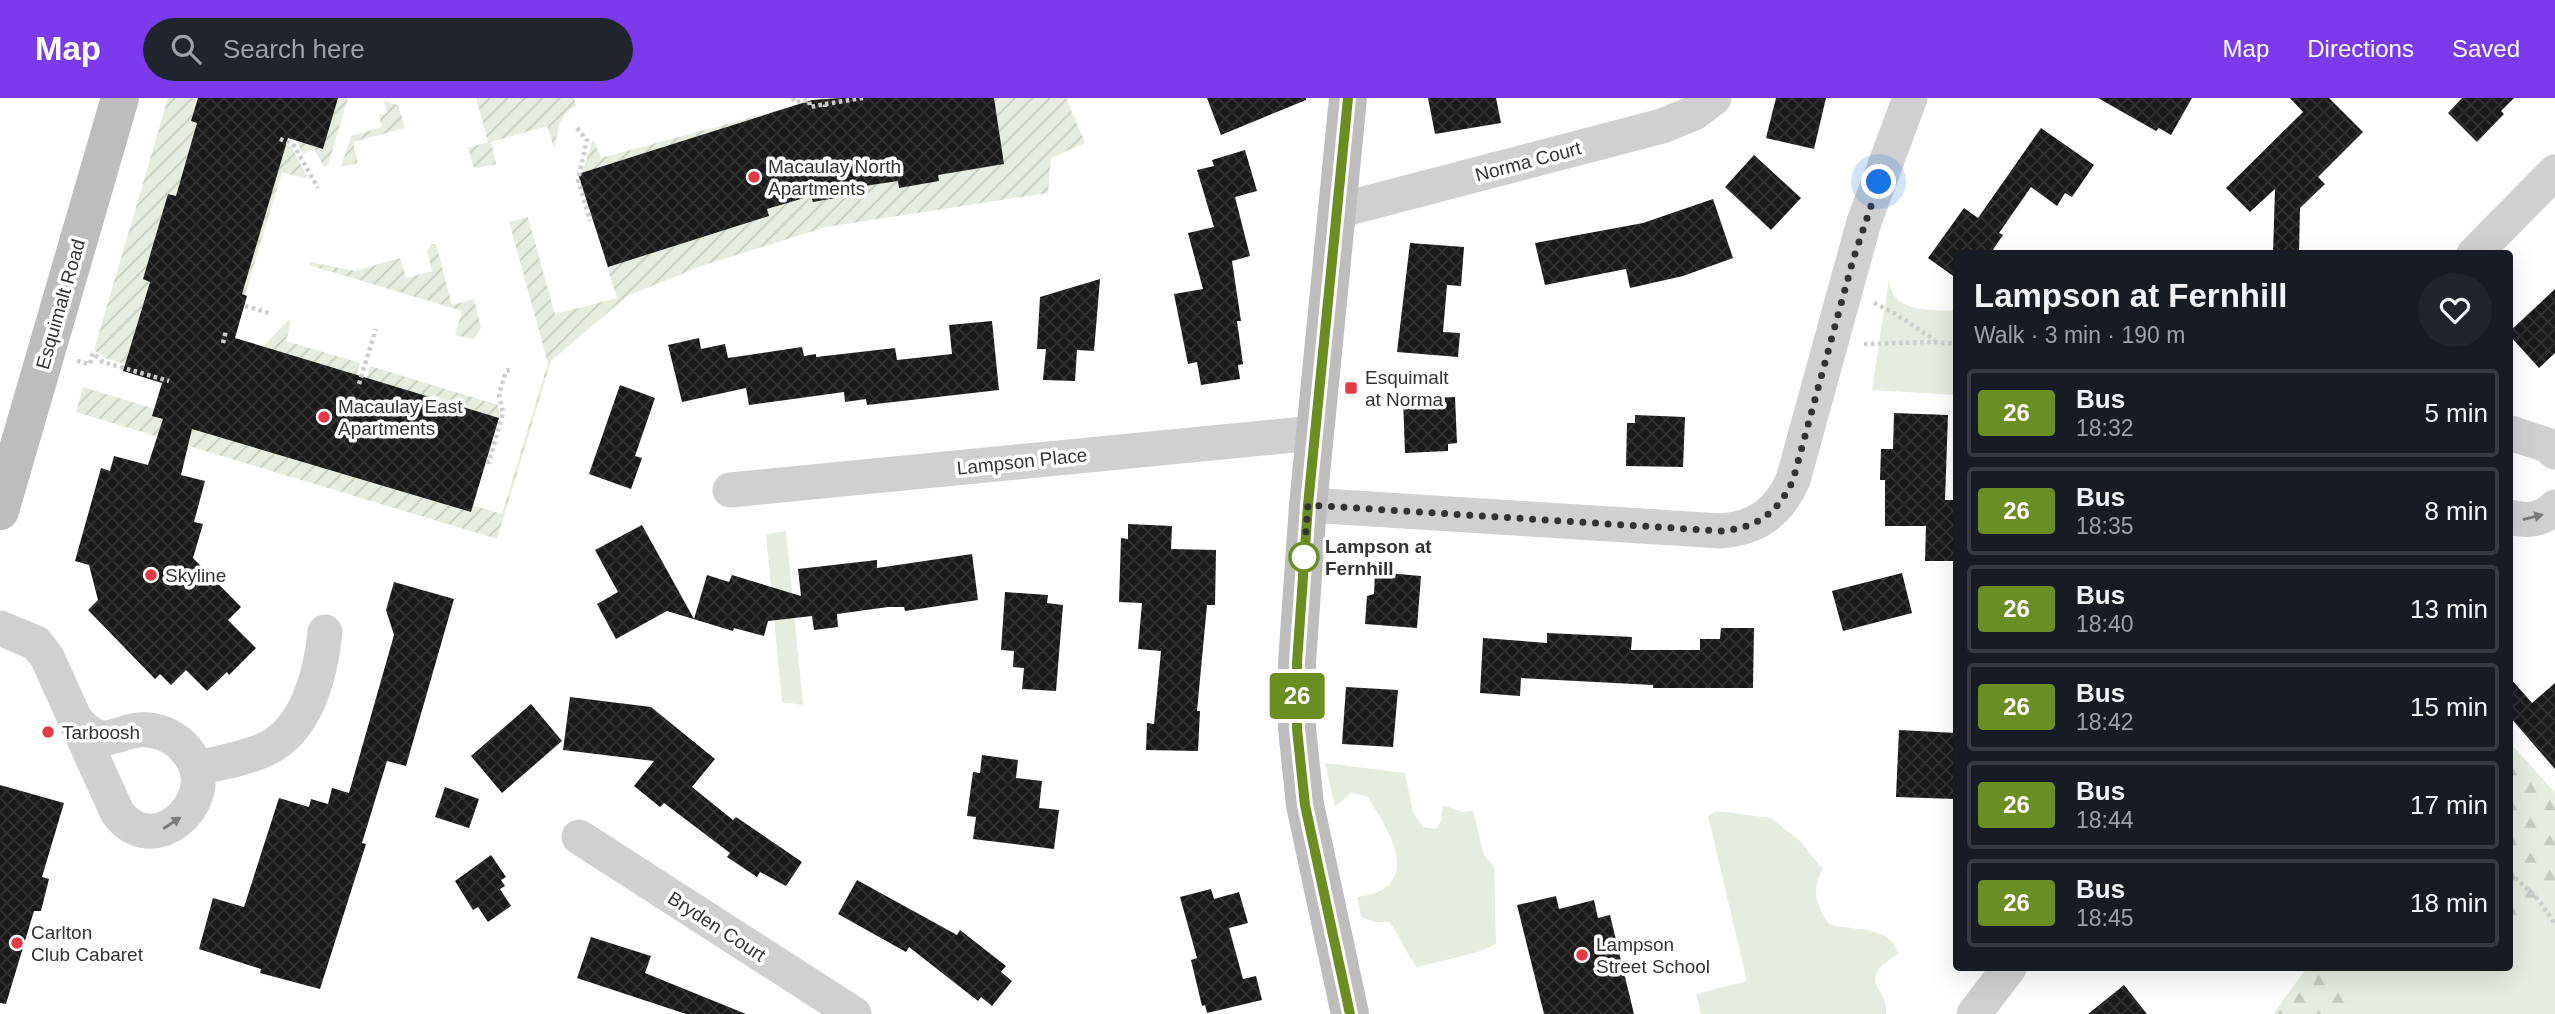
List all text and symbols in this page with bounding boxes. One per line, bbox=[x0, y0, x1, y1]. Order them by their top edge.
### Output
search box bbox=[143, 18, 633, 81]
text: Map bbox=[35, 30, 101, 67]
icon: search bbox=[167, 30, 205, 68]
text: Search here bbox=[223, 34, 365, 64]
text: Map bbox=[2223, 35, 2269, 62]
text: Directions bbox=[2307, 35, 2414, 62]
text: Saved bbox=[2452, 35, 2520, 62]
street label: Norma Court bbox=[1473, 137, 1584, 186]
place label: Macaulay North Apartments bbox=[768, 156, 901, 199]
your location bbox=[1861, 164, 1896, 199]
marker: Macaulay North Apartments bbox=[746, 169, 762, 185]
street label: Esquimalt Road bbox=[32, 237, 89, 371]
button: heart bbox=[2418, 273, 2492, 347]
text: Lampson at Fernhill bbox=[1974, 277, 2288, 314]
text: Walk · 3 min · 190 m bbox=[1974, 322, 2185, 348]
place label: Esquimalt at Norma bbox=[1365, 367, 1449, 410]
marker: Esquimalt at Norma bbox=[1343, 380, 1359, 396]
text: Bus bbox=[2076, 384, 2125, 414]
place label: Macaulay East Apartments bbox=[338, 396, 463, 439]
text: 5 min bbox=[2424, 398, 2488, 428]
text: 26 bbox=[2003, 399, 2030, 426]
marker: Macaulay East Apartments bbox=[316, 409, 332, 425]
text: 18:32 bbox=[2076, 415, 2134, 441]
street label: Lampson Place bbox=[956, 444, 1088, 479]
text: Bus bbox=[2076, 482, 2125, 512]
text: 8 min bbox=[2424, 496, 2488, 526]
text: 26 bbox=[2003, 497, 2030, 524]
one-way arrow bbox=[2523, 511, 2545, 522]
text: 18:35 bbox=[2076, 513, 2134, 539]
place label: Lampson at Fernhill bbox=[1325, 536, 1432, 579]
marker: Lampson at Fernhill bbox=[1289, 542, 1319, 572]
place label: Skyline bbox=[165, 565, 226, 586]
marker: Skyline bbox=[143, 567, 159, 583]
text: Bus bbox=[2076, 580, 2125, 610]
text: 13 min bbox=[2410, 594, 2488, 624]
text: 26 bbox=[2003, 595, 2030, 622]
text: 18:40 bbox=[2076, 611, 2134, 637]
line badge: 26 bbox=[1266, 673, 1328, 719]
text: Bus bbox=[2076, 678, 2125, 708]
text: 26 bbox=[1284, 682, 1310, 709]
text: 15 min bbox=[2410, 692, 2488, 722]
text: 26 bbox=[2003, 693, 2030, 720]
text: 18:42 bbox=[2076, 709, 2134, 735]
place label: Tarboosh bbox=[62, 722, 140, 743]
marker: Tarboosh bbox=[40, 724, 56, 740]
text: Bus bbox=[2076, 776, 2125, 806]
text: 17 min bbox=[2410, 790, 2488, 820]
text: 26 bbox=[2003, 791, 2030, 818]
text: 18:44 bbox=[2076, 807, 2134, 833]
one-way arrow bbox=[162, 817, 181, 830]
text: Bus bbox=[2076, 874, 2125, 904]
street label: Bryden Court bbox=[664, 887, 770, 966]
text: 18 min bbox=[2410, 888, 2488, 918]
text: 26 bbox=[2003, 889, 2030, 916]
text: 18:45 bbox=[2076, 905, 2134, 931]
place label: Carlton Club Cabaret bbox=[31, 922, 144, 965]
place label: Lampson Street School bbox=[1596, 934, 1710, 977]
marker: Carlton Club Cabaret bbox=[9, 935, 25, 951]
marker: Lampson Street School bbox=[1574, 947, 1590, 963]

